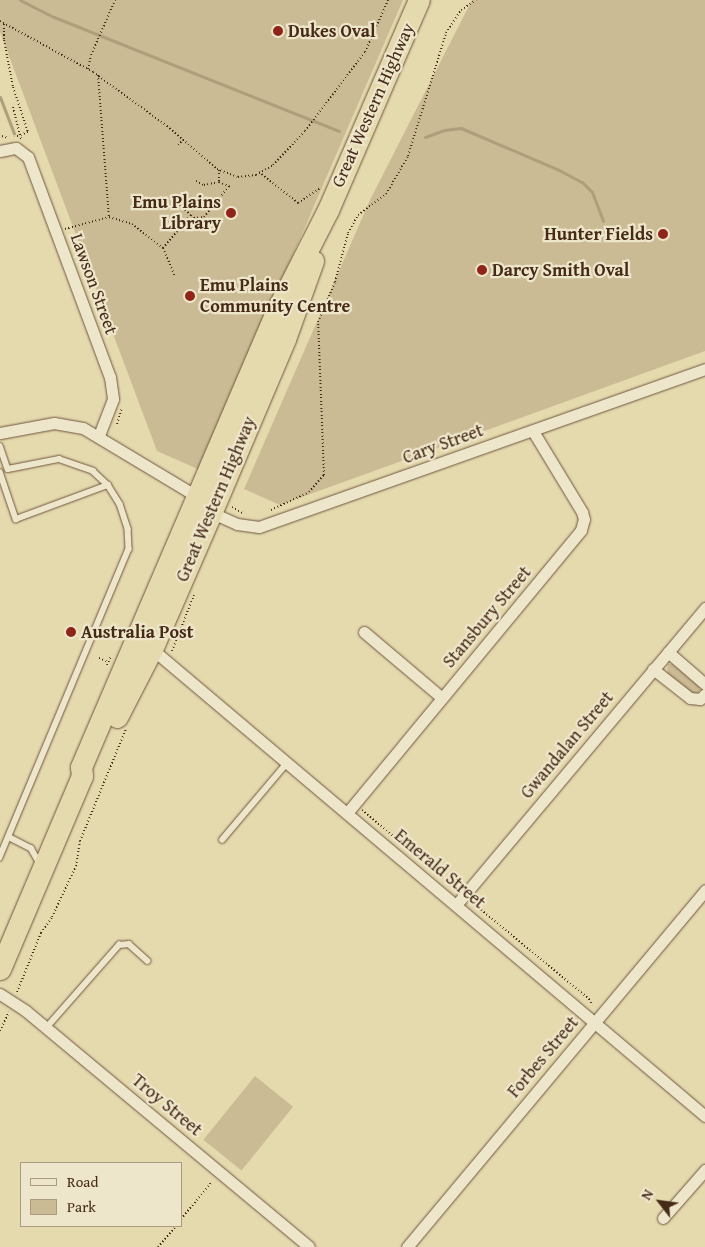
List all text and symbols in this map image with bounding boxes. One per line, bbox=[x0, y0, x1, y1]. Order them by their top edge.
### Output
place label: Dukes Oval bbox=[288, 20, 375, 42]
street label: Great Western Highway bbox=[327, 20, 419, 190]
marker: Dukes Oval bbox=[272, 25, 284, 37]
place label: Emu Plains Library bbox=[132, 192, 221, 234]
marker: Emu Plains Library bbox=[225, 207, 237, 219]
place label: Hunter Fields bbox=[544, 223, 653, 245]
marker: Hunter Fields bbox=[657, 228, 669, 240]
street label: Lawson Street bbox=[66, 231, 122, 337]
place label: Darcy Smith Oval bbox=[492, 259, 629, 281]
marker: Darcy Smith Oval bbox=[476, 264, 488, 276]
place label: Emu Plains Community Centre bbox=[200, 275, 350, 318]
marker: Emu Plains Community Centre bbox=[184, 290, 196, 302]
street label: Great Western Highway bbox=[171, 413, 261, 585]
street label: Cary Street bbox=[400, 419, 486, 469]
street label: Stansbury Street bbox=[438, 562, 536, 672]
place label: Australia Post bbox=[81, 621, 194, 643]
marker: Australia Post bbox=[65, 626, 77, 638]
street label: Gwandalan Street bbox=[516, 687, 618, 803]
street label: Emerald Street bbox=[390, 825, 490, 913]
street label: Forbes Street bbox=[503, 1012, 583, 1102]
street label: Troy Street bbox=[128, 1069, 206, 1141]
legend bbox=[20, 1162, 182, 1227]
text: Road bbox=[67, 1171, 98, 1192]
north arrow bbox=[635, 1177, 685, 1227]
text: N bbox=[636, 1185, 658, 1204]
text: Park bbox=[67, 1196, 96, 1217]

